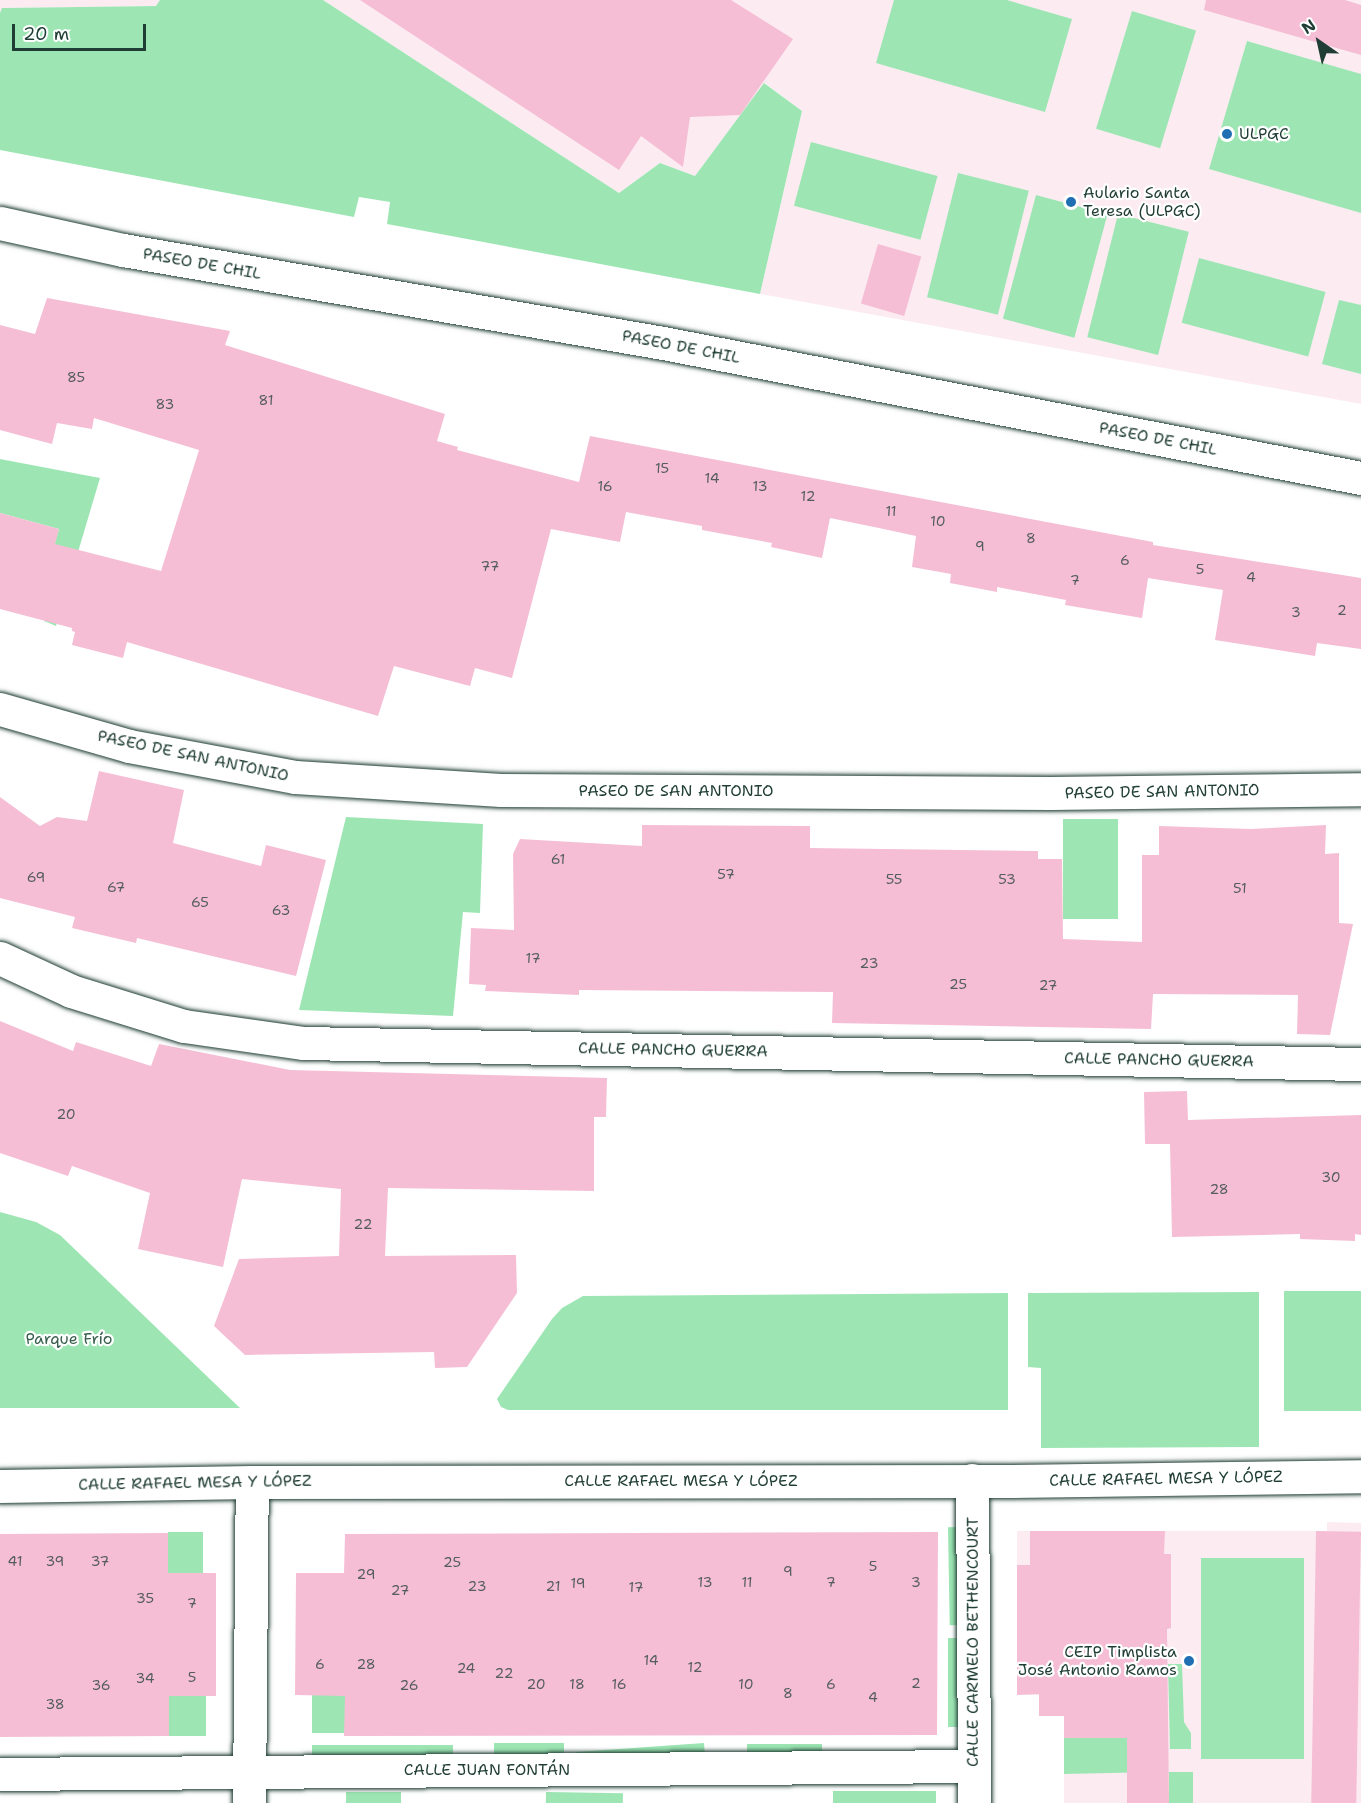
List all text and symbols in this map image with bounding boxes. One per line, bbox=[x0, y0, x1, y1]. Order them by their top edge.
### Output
scale bar bbox=[15, 12, 148, 50]
north arrow bbox=[1289, 12, 1349, 72]
text: N bbox=[1298, 14, 1320, 39]
text: 20 m bbox=[23, 22, 69, 46]
place label: ULPGC bbox=[1239, 124, 1289, 144]
marker: ULPGC bbox=[1220, 127, 1234, 141]
place label: Aulario Santa Teresa (ULPGC) bbox=[1083, 183, 1200, 221]
marker: Aulario Santa Teresa (ULPGC) bbox=[1064, 195, 1078, 209]
street label: PASEO DE CHIL bbox=[141, 244, 263, 284]
street label: PASEO DE CHIL bbox=[620, 326, 742, 368]
house number: 85 bbox=[67, 369, 85, 385]
house number: 81 bbox=[258, 392, 274, 408]
house number: 83 bbox=[156, 396, 174, 412]
street label: PASEO DE CHIL bbox=[1097, 418, 1219, 460]
house number: 15 bbox=[655, 460, 669, 476]
house number: 14 bbox=[704, 470, 720, 486]
house number: 16 bbox=[597, 478, 613, 494]
house number: 13 bbox=[753, 478, 767, 494]
house number: 12 bbox=[801, 488, 815, 504]
house number: 11 bbox=[885, 503, 897, 519]
house number: 10 bbox=[930, 513, 946, 529]
house number: 8 bbox=[1026, 530, 1036, 546]
house number: 9 bbox=[975, 538, 985, 554]
house number: 6 bbox=[1120, 552, 1130, 568]
house number: 77 bbox=[481, 558, 499, 574]
house number: 5 bbox=[1196, 561, 1204, 577]
house number: 4 bbox=[1246, 569, 1256, 585]
house number: 7 bbox=[1070, 572, 1080, 588]
house number: 2 bbox=[1337, 602, 1347, 618]
house number: 3 bbox=[1291, 604, 1301, 620]
street label: PASEO DE SAN ANTONIO bbox=[96, 726, 290, 786]
street label: PASEO DE SAN ANTONIO bbox=[579, 781, 773, 801]
street label: PASEO DE SAN ANTONIO bbox=[1064, 781, 1260, 803]
house number: 61 bbox=[551, 851, 565, 867]
house number: 57 bbox=[717, 866, 735, 882]
house number: 69 bbox=[27, 869, 45, 885]
house number: 55 bbox=[886, 871, 902, 887]
house number: 53 bbox=[998, 871, 1016, 887]
house number: 67 bbox=[107, 879, 125, 895]
house number: 51 bbox=[1233, 880, 1247, 896]
house number: 65 bbox=[191, 894, 209, 910]
house number: 63 bbox=[272, 902, 290, 918]
house number: 17 bbox=[526, 950, 540, 966]
house number: 23 bbox=[860, 955, 878, 971]
house number: 25 bbox=[949, 976, 967, 992]
house number: 27 bbox=[1039, 977, 1057, 993]
street label: CALLE PANCHO GUERRA bbox=[578, 1039, 768, 1061]
street label: CALLE PANCHO GUERRA bbox=[1064, 1049, 1254, 1071]
house number: 20 bbox=[56, 1106, 76, 1122]
house number: 30 bbox=[1321, 1169, 1341, 1185]
house number: 28 bbox=[1209, 1181, 1229, 1197]
house number: 22 bbox=[354, 1216, 372, 1232]
park label: Parque Frío bbox=[25, 1329, 113, 1349]
street label: CALLE RAFAEL MESA Y LÓPEZ bbox=[1049, 1467, 1283, 1491]
street label: CALLE RAFAEL MESA Y LÓPEZ bbox=[78, 1471, 312, 1495]
street label: CALLE RAFAEL MESA Y LÓPEZ bbox=[564, 1471, 798, 1491]
street label: CALLE CARMELO BETHENCOURT bbox=[963, 1517, 983, 1767]
house number: 41 bbox=[8, 1553, 22, 1569]
house number: 39 bbox=[46, 1553, 64, 1569]
house number: 37 bbox=[91, 1553, 109, 1569]
house number: 25 bbox=[443, 1554, 461, 1570]
house number: 5 bbox=[869, 1558, 877, 1574]
house number: 9 bbox=[783, 1563, 793, 1579]
house number: 29 bbox=[357, 1566, 375, 1582]
house number: 13 bbox=[698, 1574, 712, 1590]
house number: 11 bbox=[741, 1574, 753, 1590]
house number: 7 bbox=[826, 1574, 836, 1590]
house number: 3 bbox=[911, 1574, 921, 1590]
house number: 19 bbox=[570, 1575, 586, 1591]
house number: 23 bbox=[468, 1578, 486, 1594]
house number: 21 bbox=[546, 1578, 560, 1594]
house number: 17 bbox=[629, 1579, 643, 1595]
house number: 27 bbox=[391, 1582, 409, 1598]
house number: 35 bbox=[136, 1590, 154, 1606]
house number: 7 bbox=[187, 1595, 197, 1611]
place label: CEIP Timplista José Antonio Ramos bbox=[1018, 1642, 1177, 1680]
house number: 14 bbox=[643, 1652, 659, 1668]
marker: CEIP Timplista José Antonio Ramos bbox=[1182, 1654, 1196, 1668]
house number: 6 bbox=[315, 1656, 325, 1672]
house number: 28 bbox=[356, 1656, 376, 1672]
house number: 12 bbox=[688, 1659, 702, 1675]
house number: 24 bbox=[457, 1660, 475, 1676]
house number: 22 bbox=[495, 1665, 513, 1681]
house number: 5 bbox=[188, 1669, 196, 1685]
house number: 34 bbox=[135, 1670, 155, 1686]
house number: 2 bbox=[911, 1675, 921, 1691]
house number: 20 bbox=[526, 1676, 546, 1692]
house number: 18 bbox=[569, 1676, 585, 1692]
house number: 16 bbox=[611, 1676, 627, 1692]
house number: 10 bbox=[738, 1676, 754, 1692]
house number: 6 bbox=[826, 1676, 836, 1692]
house number: 36 bbox=[91, 1677, 111, 1693]
house number: 26 bbox=[400, 1677, 418, 1693]
house number: 8 bbox=[783, 1685, 793, 1701]
house number: 4 bbox=[868, 1689, 878, 1705]
house number: 38 bbox=[45, 1696, 65, 1712]
street label: CALLE JUAN FONTÁN bbox=[404, 1760, 570, 1780]

